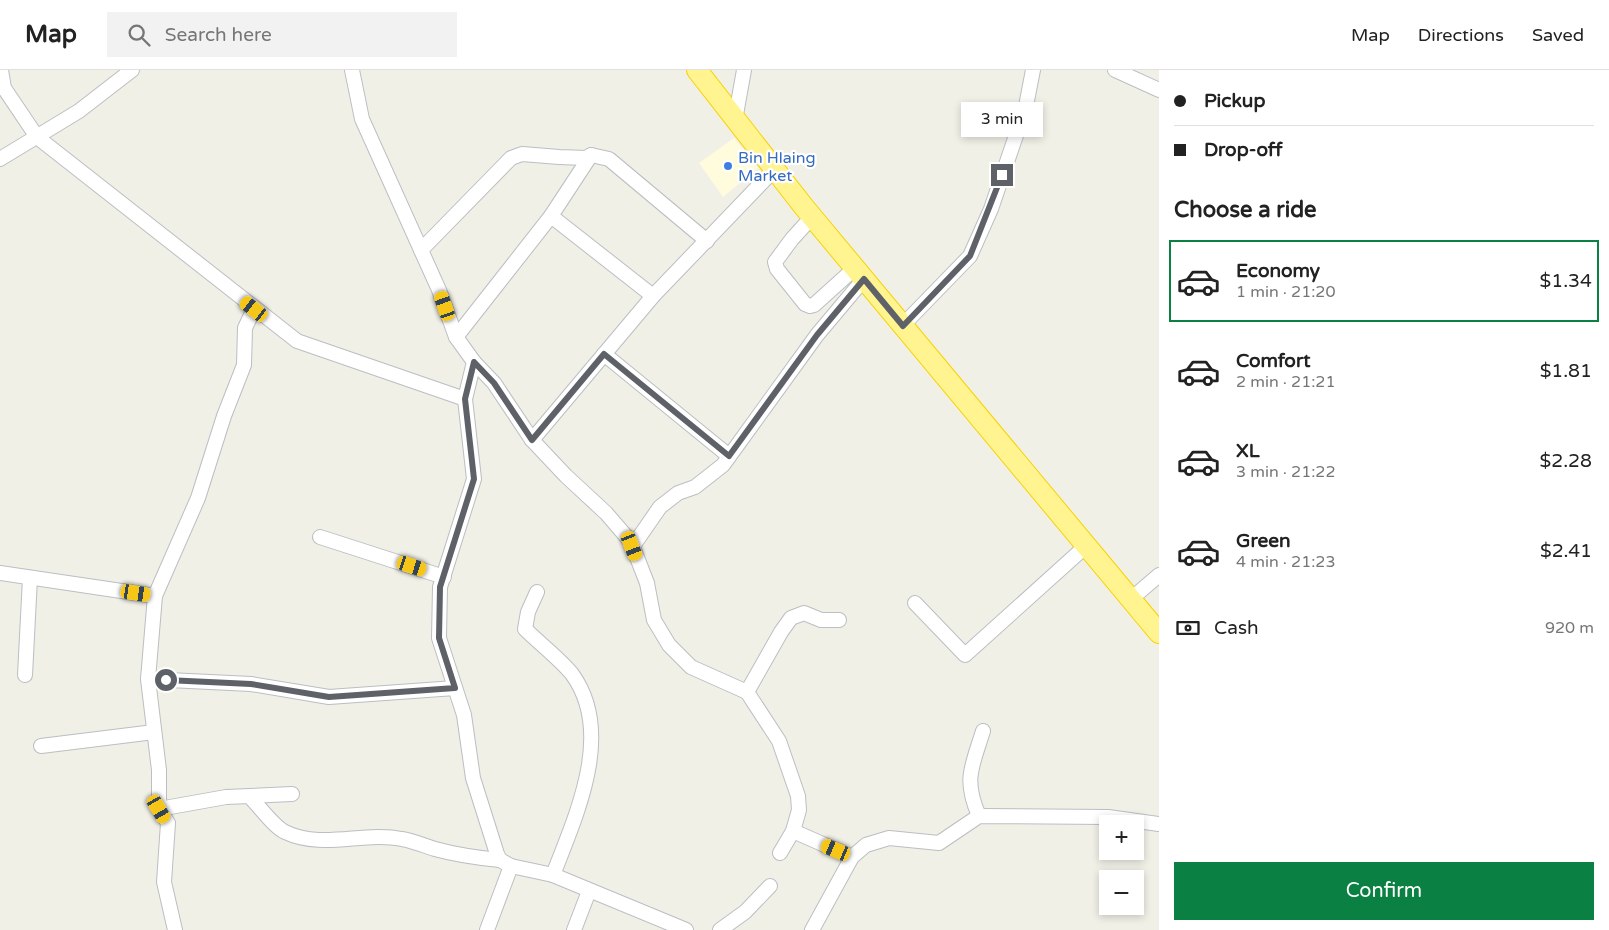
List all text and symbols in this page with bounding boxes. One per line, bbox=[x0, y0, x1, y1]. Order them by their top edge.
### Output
search box bbox=[107, 12, 457, 57]
text: Map bbox=[25, 20, 77, 49]
icon: search bbox=[125, 21, 153, 49]
text: Search here bbox=[165, 24, 272, 46]
text: Map bbox=[1351, 24, 1390, 46]
text: Directions bbox=[1418, 24, 1504, 46]
text: Saved bbox=[1532, 24, 1584, 46]
text: Pickup bbox=[1204, 90, 1265, 112]
callout: 3 min bbox=[961, 102, 1043, 138]
text: 3 min bbox=[981, 109, 1023, 129]
text: Drop-off bbox=[1204, 139, 1283, 161]
place label: Bin Hlaing Market bbox=[738, 148, 816, 186]
marker: Bin Hlaing Market bbox=[722, 160, 734, 172]
route end bbox=[991, 164, 1013, 186]
text: Choose a ride bbox=[1174, 197, 1317, 223]
icon: car bbox=[1176, 259, 1221, 304]
text: Economy bbox=[1236, 260, 1320, 282]
text: $1.34 bbox=[1540, 270, 1592, 292]
text: 1 min · 21:20 bbox=[1236, 282, 1335, 302]
car bbox=[433, 289, 456, 323]
car bbox=[237, 294, 270, 324]
icon: car bbox=[1176, 349, 1221, 394]
text: Comfort bbox=[1236, 350, 1310, 372]
text: $1.81 bbox=[1540, 360, 1592, 382]
text: 2 min · 21:21 bbox=[1236, 372, 1335, 392]
icon: car bbox=[1176, 439, 1221, 484]
text: XL bbox=[1236, 440, 1260, 462]
text: $2.28 bbox=[1540, 450, 1592, 472]
text: 3 min · 21:22 bbox=[1236, 462, 1335, 482]
car bbox=[619, 529, 644, 563]
icon: car bbox=[1176, 529, 1221, 574]
text: Green bbox=[1236, 530, 1290, 552]
text: $2.41 bbox=[1540, 540, 1592, 562]
text: 4 min · 21:23 bbox=[1236, 552, 1335, 572]
car bbox=[395, 554, 428, 578]
car bbox=[120, 583, 151, 603]
icon: cash bbox=[1174, 614, 1202, 642]
text: Cash bbox=[1214, 617, 1259, 639]
text: 920 m bbox=[1545, 618, 1594, 638]
route start bbox=[155, 669, 177, 691]
car bbox=[145, 792, 172, 826]
map controls bbox=[1099, 815, 1144, 915]
button: + bbox=[1099, 815, 1144, 860]
car bbox=[819, 837, 852, 863]
button: Confirm bbox=[1174, 862, 1594, 920]
button: − bbox=[1099, 870, 1144, 915]

